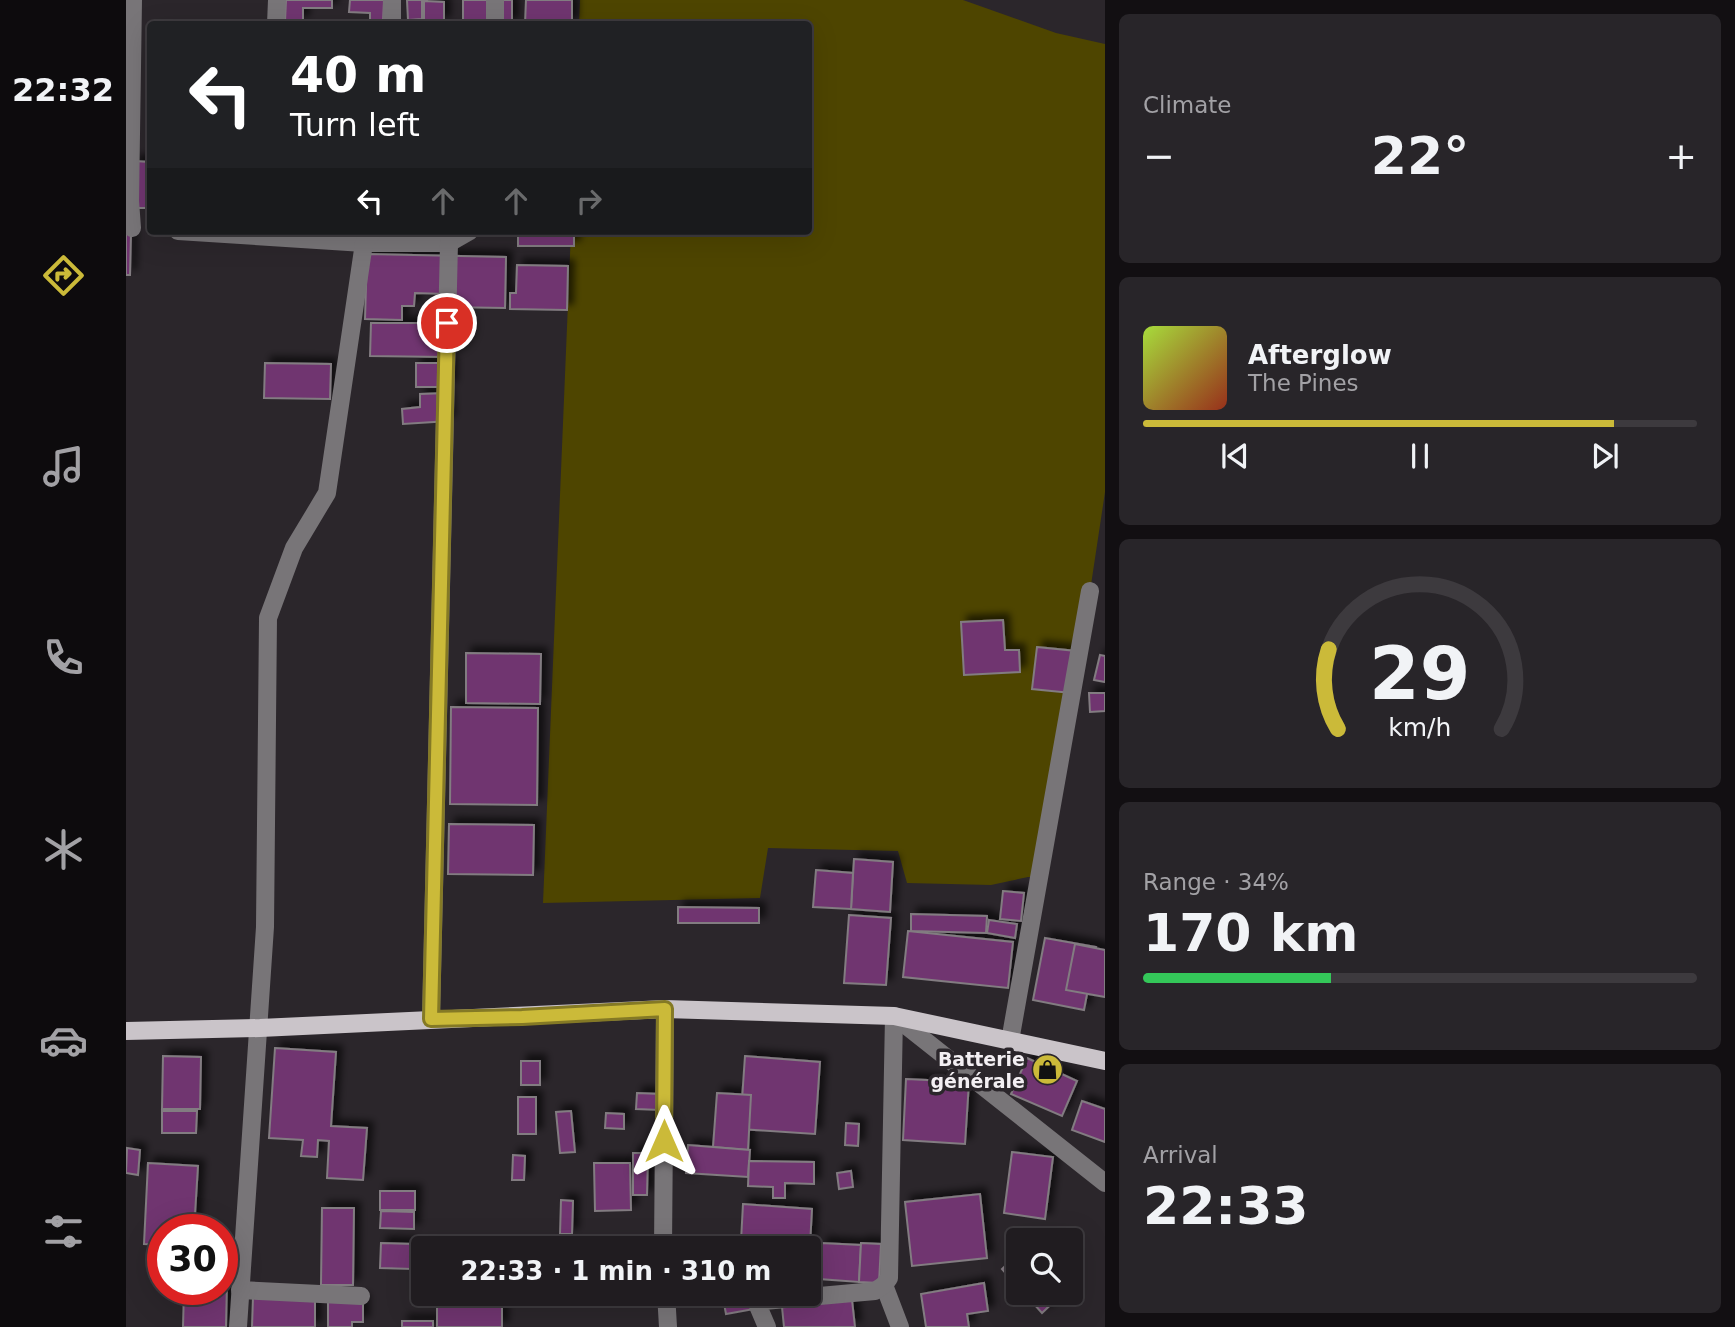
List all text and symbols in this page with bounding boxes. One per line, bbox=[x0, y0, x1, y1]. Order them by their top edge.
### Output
text: 40 m bbox=[290, 47, 426, 104]
icon: left bbox=[175, 49, 266, 140]
text: 22:32 bbox=[12, 71, 114, 109]
text: Climate bbox=[1143, 92, 1232, 118]
text: Turn left bbox=[290, 106, 420, 144]
text: 22° bbox=[1371, 126, 1469, 186]
text: − bbox=[1143, 134, 1175, 178]
text: + bbox=[1665, 134, 1697, 178]
icon: left bbox=[351, 182, 389, 220]
icon: ahead bbox=[424, 182, 462, 220]
icon: ahead bbox=[497, 182, 535, 220]
icon: right bbox=[570, 182, 608, 220]
icon: directions bbox=[39, 251, 88, 300]
pin bbox=[417, 293, 477, 353]
icon: arrive bbox=[428, 304, 466, 342]
text: Afterglow bbox=[1248, 340, 1392, 370]
text: The Pines bbox=[1248, 370, 1359, 396]
icon: previous bbox=[1216, 437, 1254, 475]
icon: pause bbox=[1401, 437, 1439, 475]
icon: next bbox=[1586, 437, 1624, 475]
icon: music bbox=[39, 442, 88, 491]
text: 29 bbox=[1369, 632, 1471, 717]
icon: phone bbox=[39, 633, 88, 682]
text: km/h bbox=[1388, 713, 1452, 742]
icon: climate bbox=[39, 825, 88, 874]
text: Range · 34% bbox=[1143, 869, 1289, 895]
text: 170 km bbox=[1143, 903, 1358, 963]
icon: car bbox=[39, 1016, 88, 1065]
place label: Batterie générale bbox=[931, 1048, 1025, 1092]
shop icon: Batterie générale bbox=[1031, 1053, 1065, 1087]
position arrow bbox=[627, 1104, 701, 1178]
text: Arrival bbox=[1143, 1142, 1218, 1168]
text: 22:33 bbox=[1143, 1176, 1309, 1236]
icon: filters bbox=[39, 1207, 88, 1256]
speed limit sign: 30 bbox=[147, 1214, 238, 1305]
map controls bbox=[1006, 1228, 1083, 1305]
button: search bbox=[1006, 1228, 1083, 1305]
text: 22:33 · 1 min · 310 m bbox=[461, 1256, 771, 1286]

